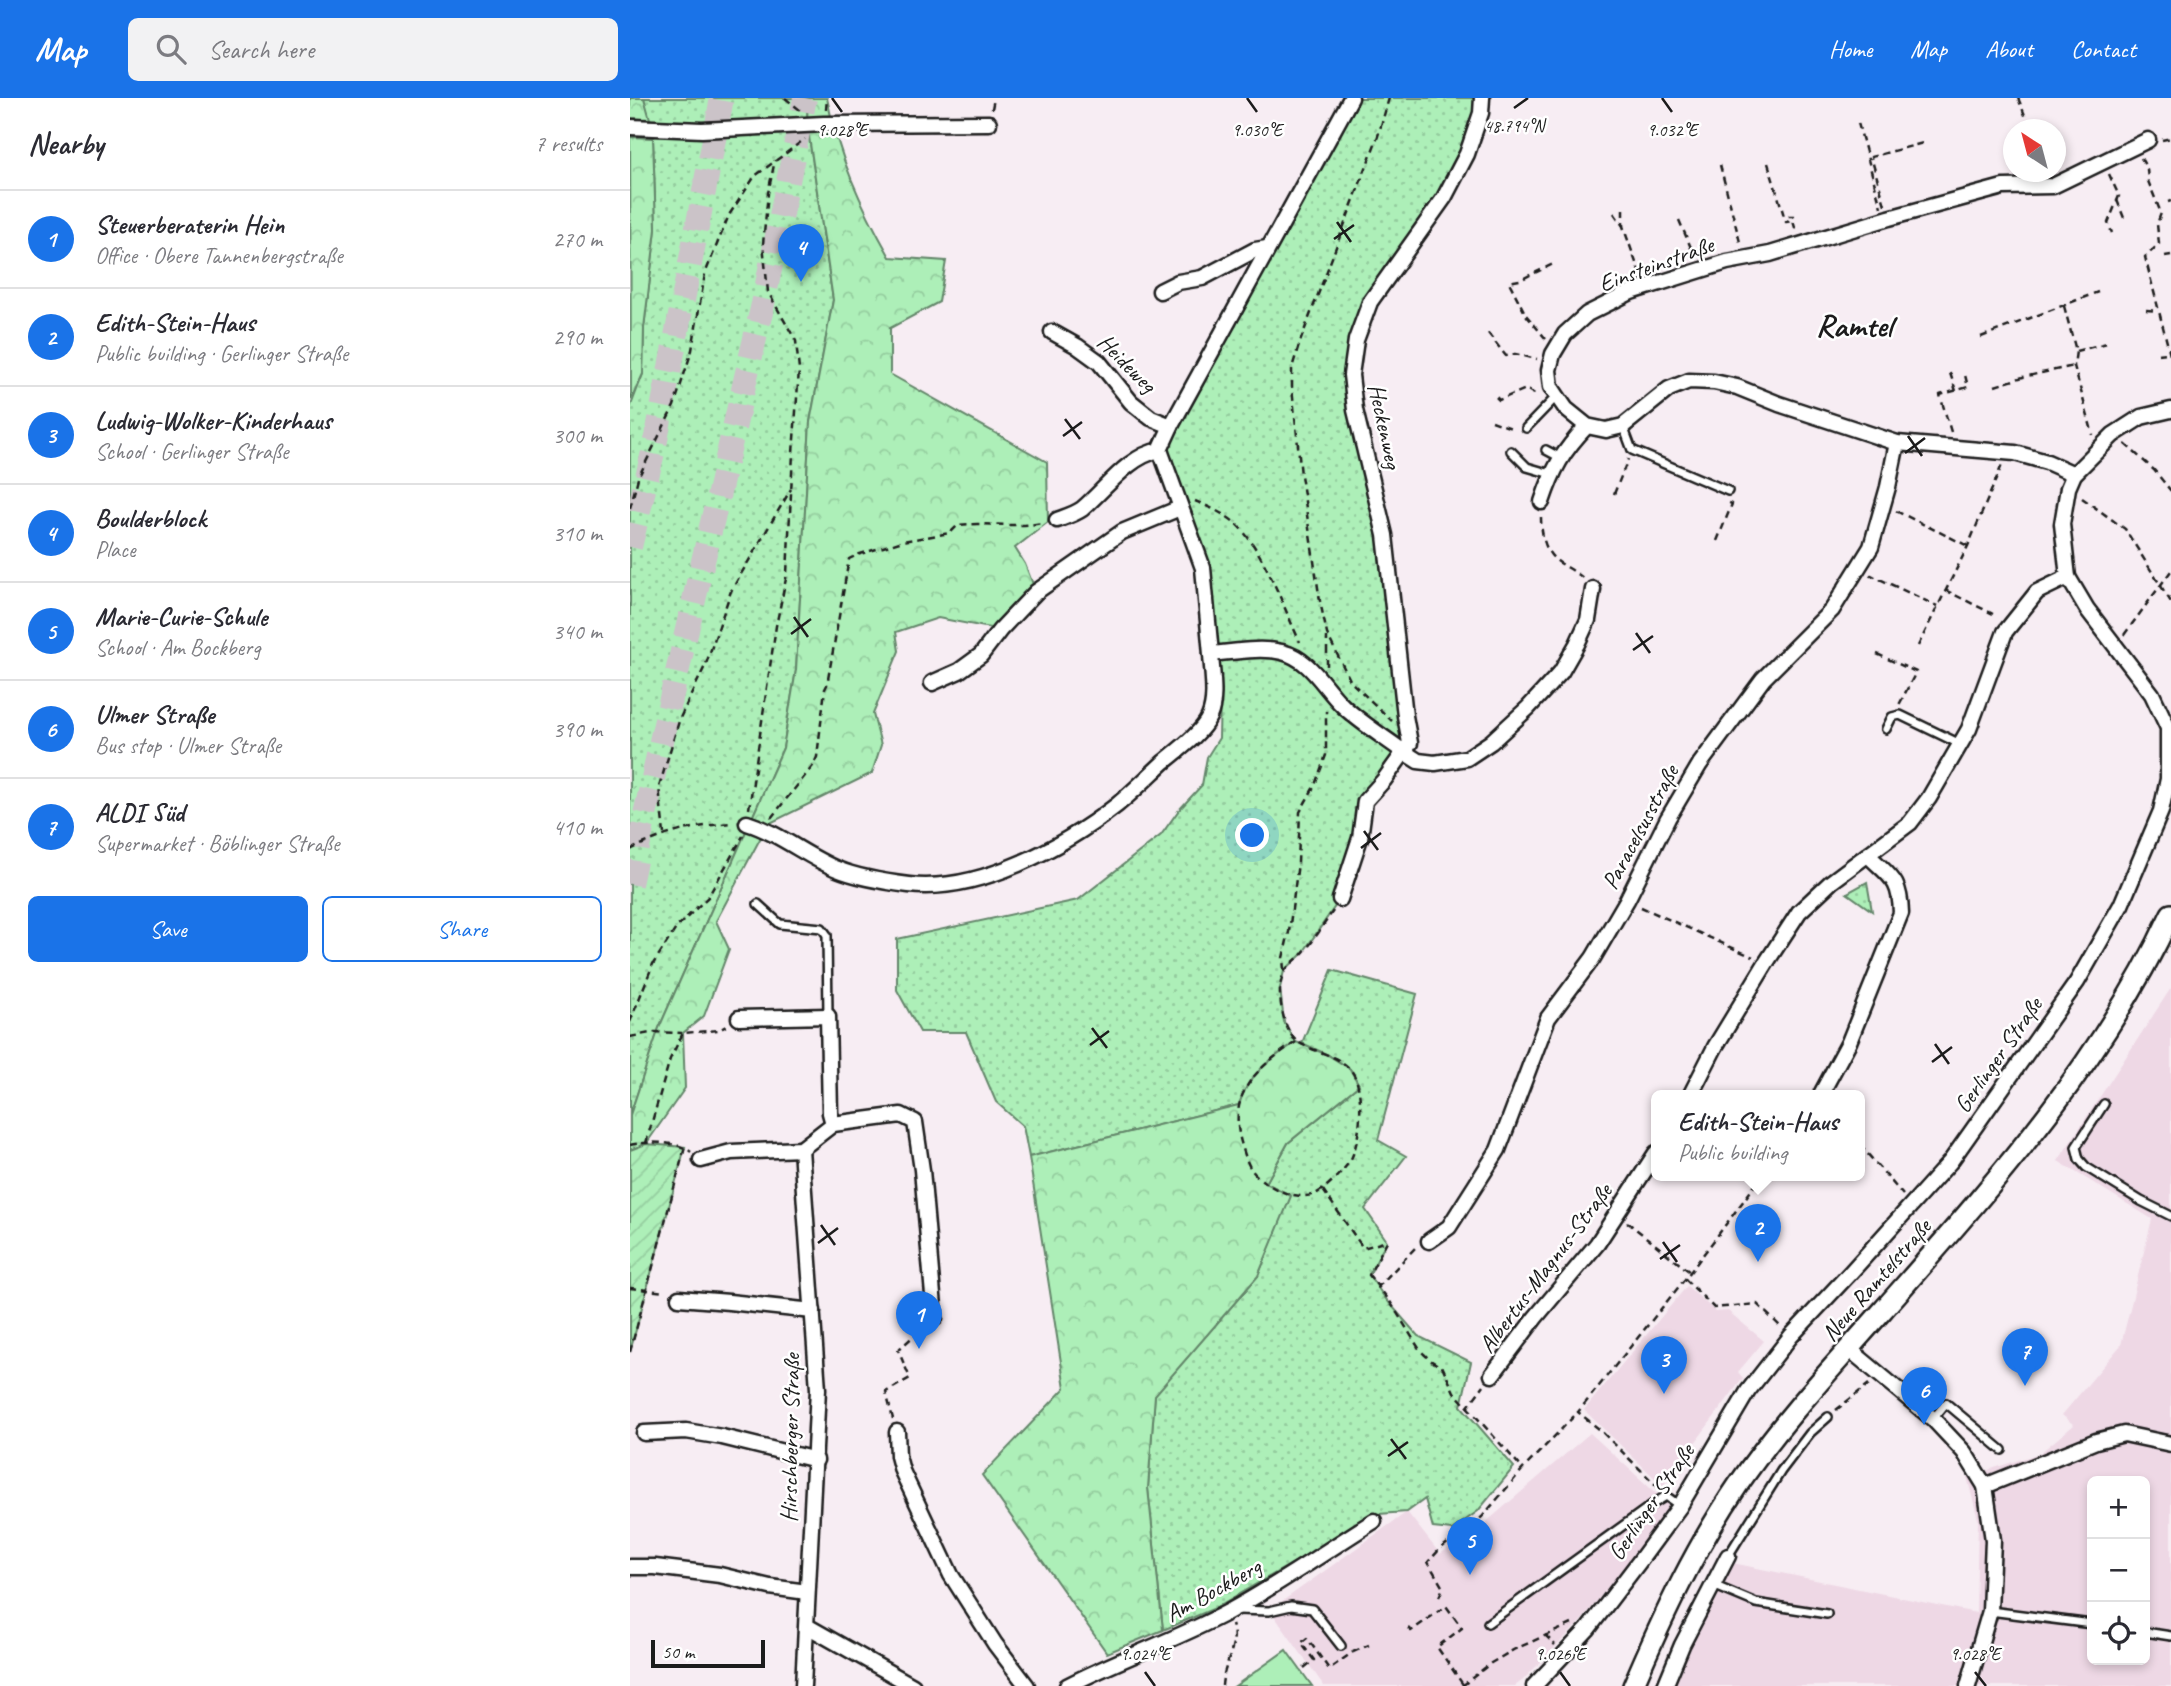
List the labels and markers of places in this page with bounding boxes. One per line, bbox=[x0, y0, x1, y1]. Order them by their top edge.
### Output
pin: 4 bbox=[778, 224, 824, 282]
pin: 2 bbox=[1735, 1204, 1781, 1262]
pin: 1 bbox=[896, 1291, 942, 1349]
pin: 7 bbox=[2002, 1328, 2048, 1386]
pin: 3 bbox=[1641, 1336, 1687, 1394]
pin: 6 bbox=[1901, 1367, 1947, 1425]
pin: 5 bbox=[1447, 1517, 1493, 1575]

